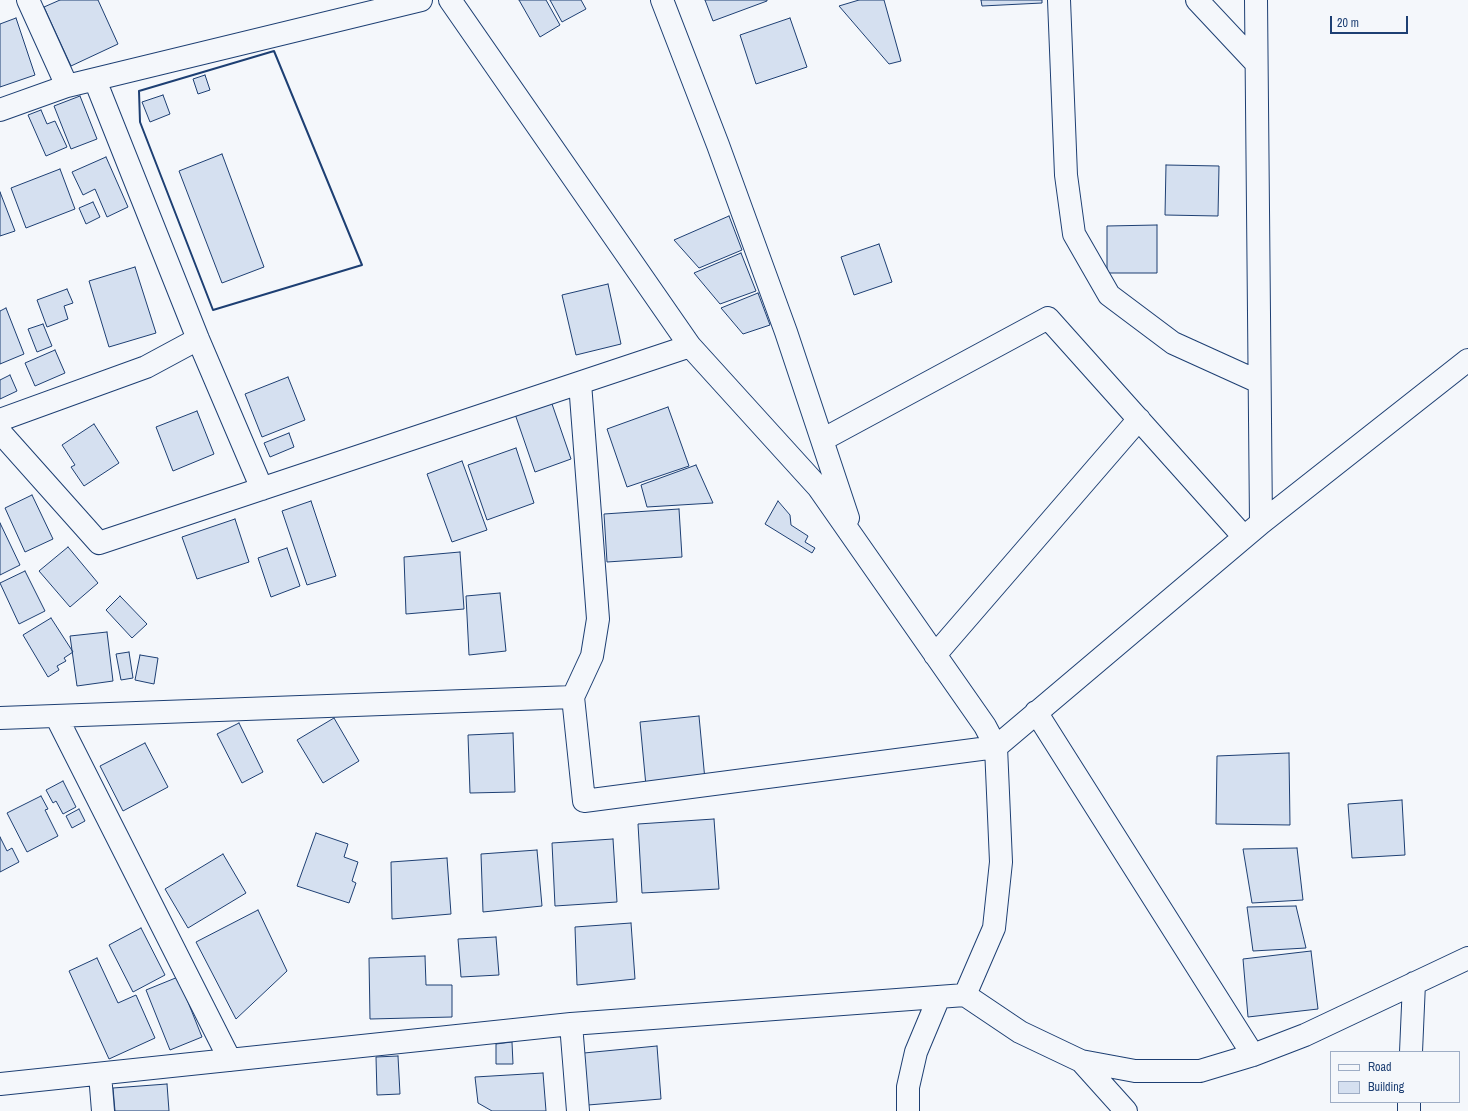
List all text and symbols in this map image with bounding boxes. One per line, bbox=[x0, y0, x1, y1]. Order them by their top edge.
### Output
scale bar bbox=[1332, 8, 1410, 34]
text: 20 m bbox=[1337, 15, 1359, 31]
legend bbox=[1330, 1051, 1460, 1103]
text: Road bbox=[1368, 1059, 1392, 1075]
text: Building bbox=[1368, 1079, 1404, 1095]

